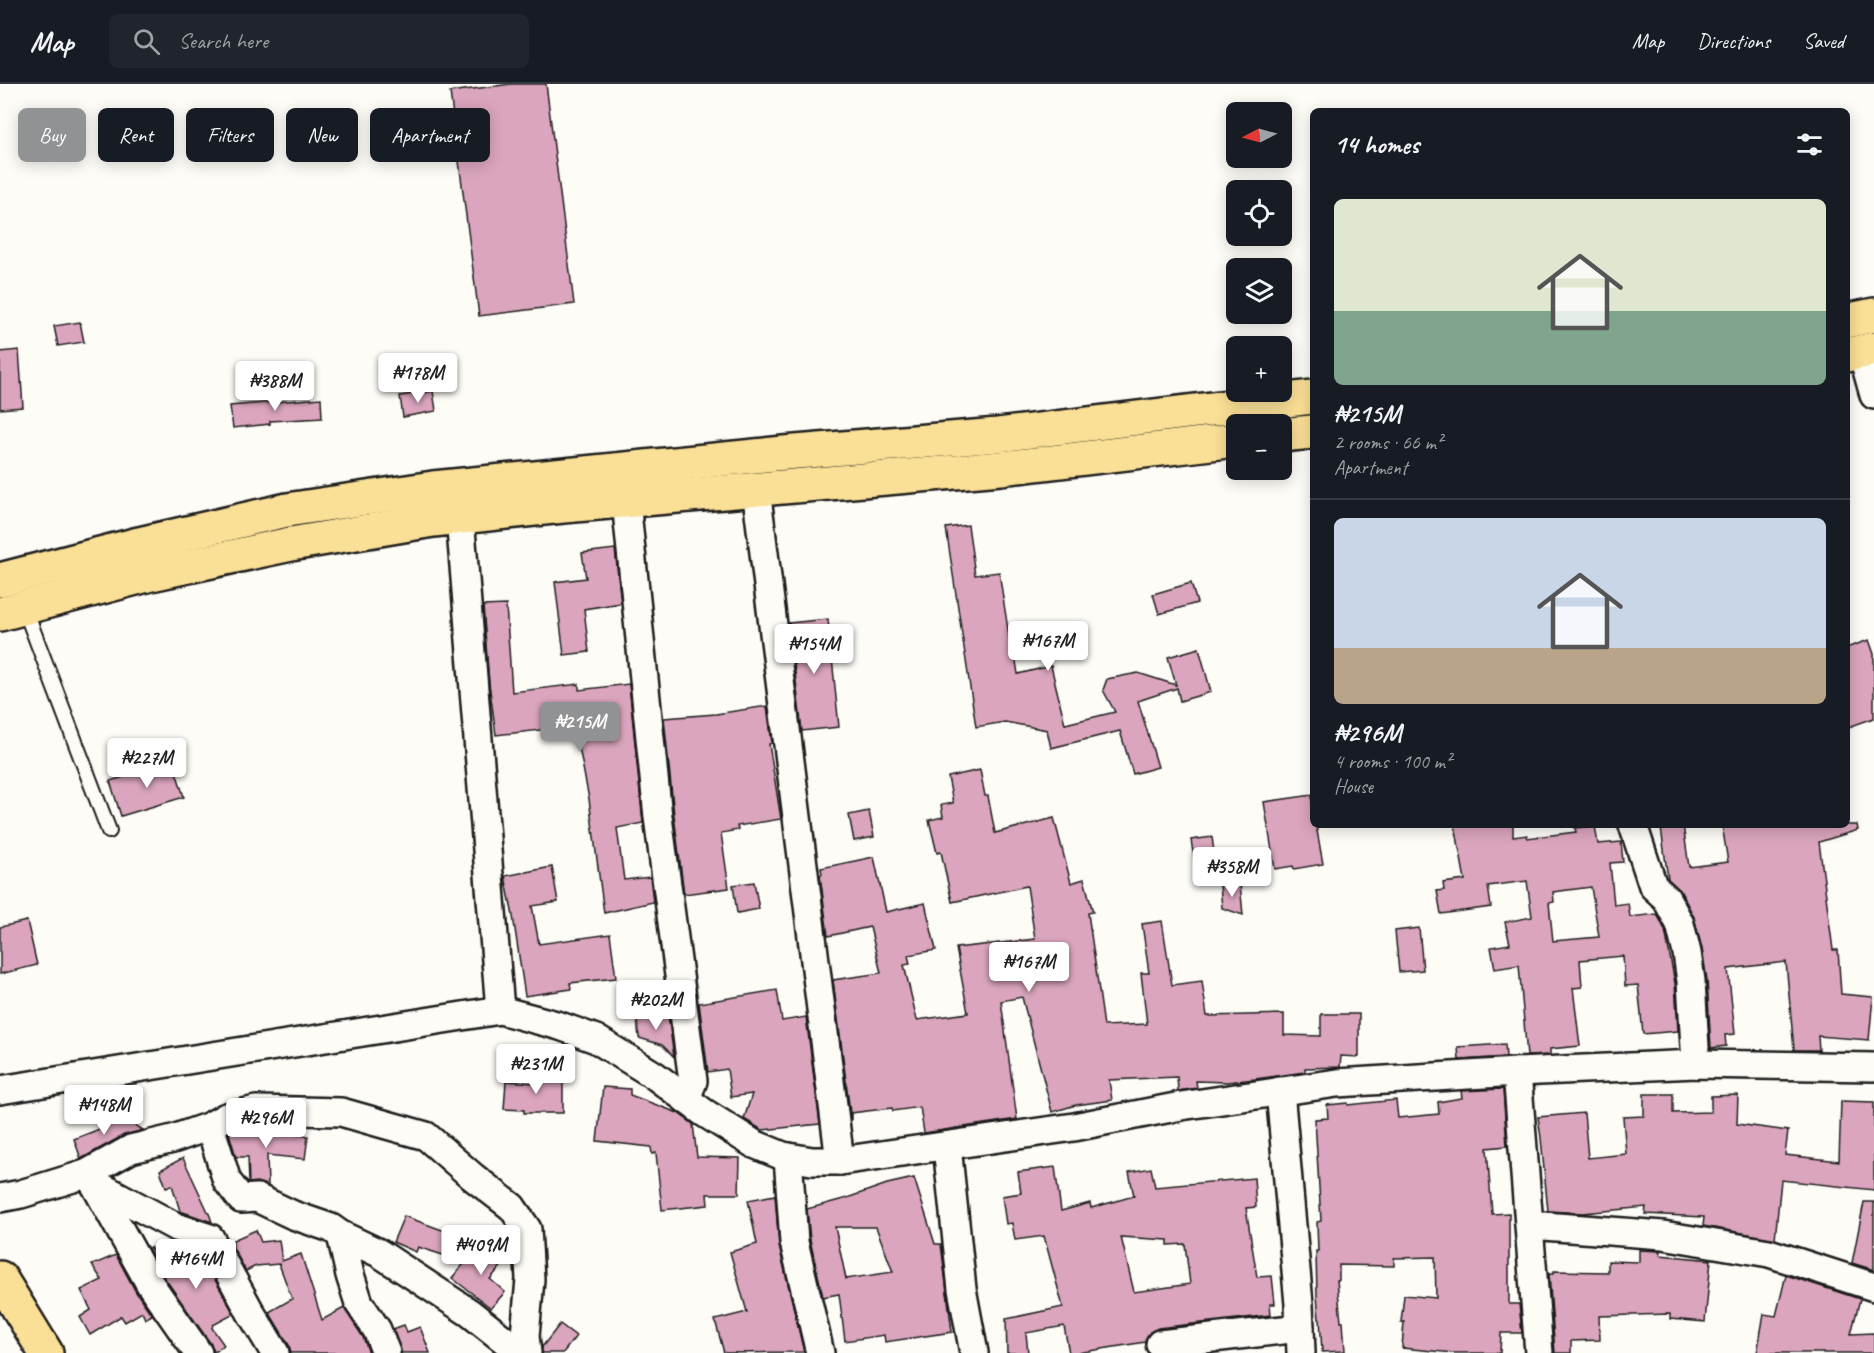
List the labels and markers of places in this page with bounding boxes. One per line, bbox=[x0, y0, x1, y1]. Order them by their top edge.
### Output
pin: ₦178M bbox=[376, 353, 460, 404]
pin: ₦388M bbox=[233, 361, 317, 412]
pin: ₦167M bbox=[1006, 621, 1090, 672]
pin: ₦154M bbox=[772, 624, 856, 675]
pin: ₦215M bbox=[538, 702, 622, 753]
pin: ₦227M bbox=[105, 738, 189, 789]
pin: ₦358M bbox=[1190, 847, 1274, 898]
pin: ₦167M bbox=[987, 942, 1071, 993]
pin: ₦202M bbox=[614, 980, 698, 1031]
pin: ₦231M bbox=[494, 1044, 578, 1095]
pin: ₦148M bbox=[62, 1085, 146, 1136]
pin: ₦296M bbox=[224, 1098, 308, 1149]
pin: ₦409M bbox=[439, 1225, 523, 1276]
pin: ₦164M bbox=[154, 1239, 238, 1290]

